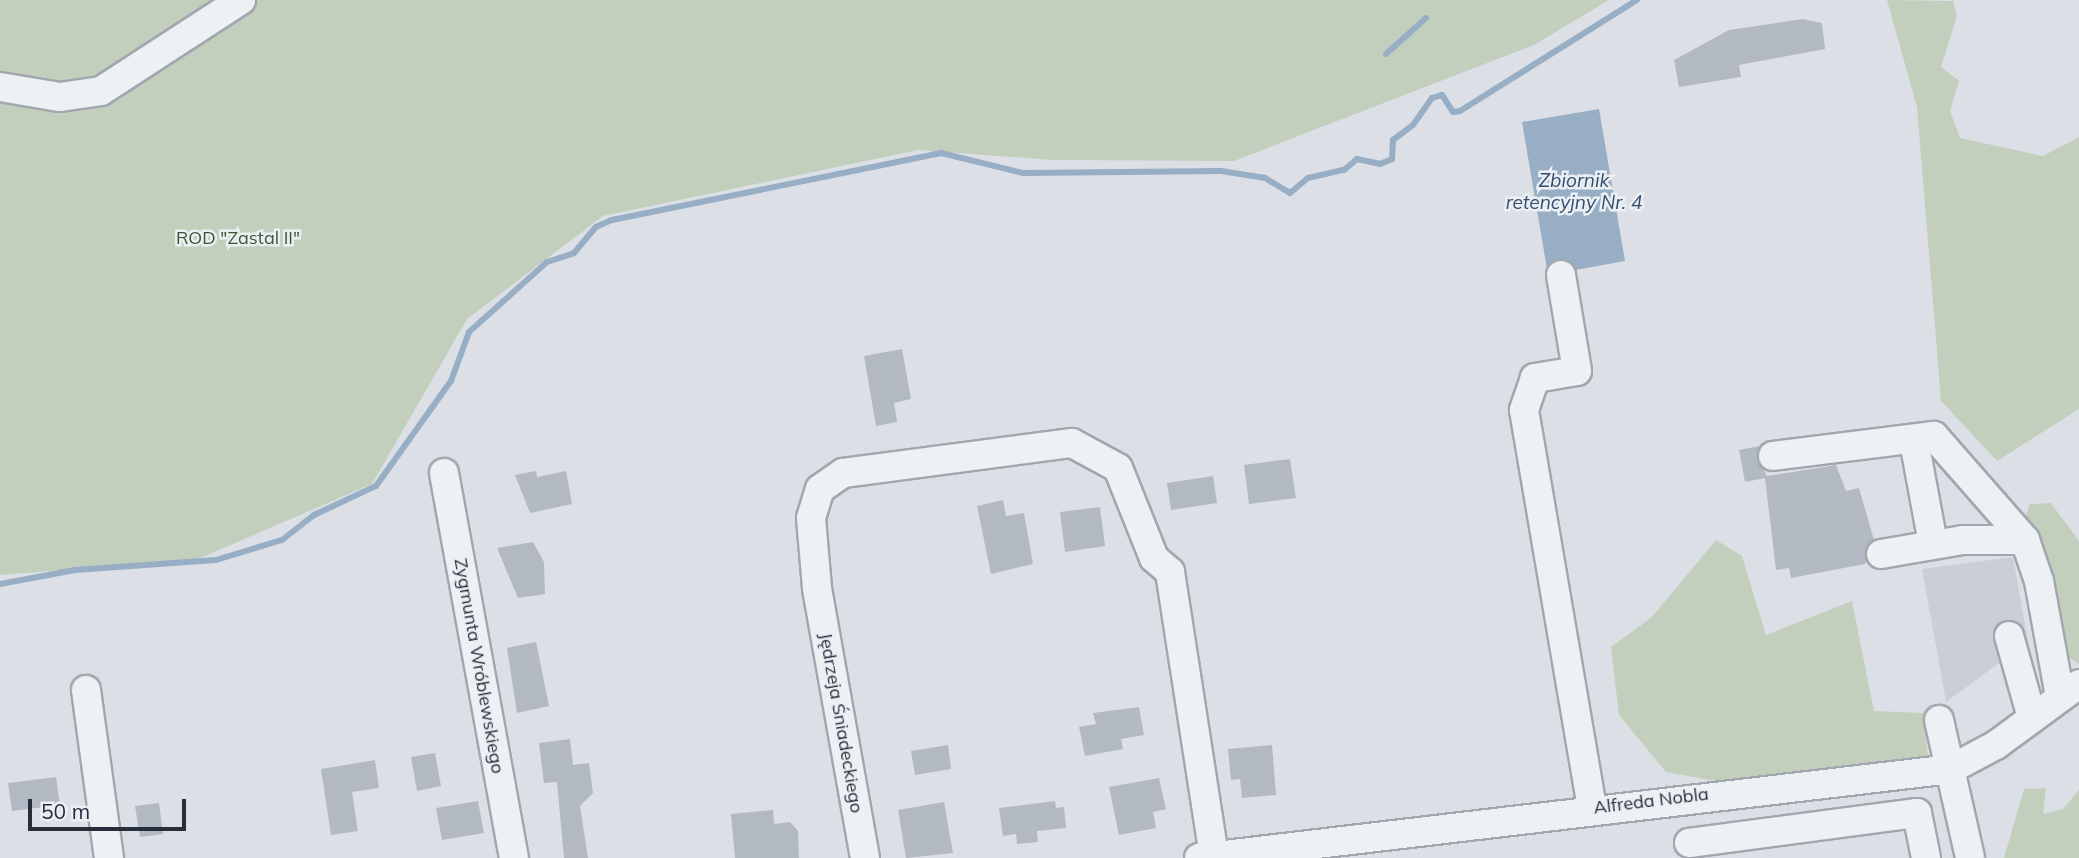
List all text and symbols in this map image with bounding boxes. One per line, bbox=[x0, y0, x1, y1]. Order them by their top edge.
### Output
water label: Zbiornik retencyjny Nr. 4 bbox=[1506, 170, 1642, 214]
park label: ROD "Zastal II" bbox=[176, 227, 300, 249]
street label: Zygmunta Wróblewskiego bbox=[449, 557, 509, 775]
street label: Jędrzeja Śniadeckiego bbox=[815, 631, 867, 815]
street label: Alfreda Nobla bbox=[1592, 783, 1710, 819]
scale bar bbox=[32, 784, 189, 828]
text: 50 m bbox=[41, 798, 90, 824]

